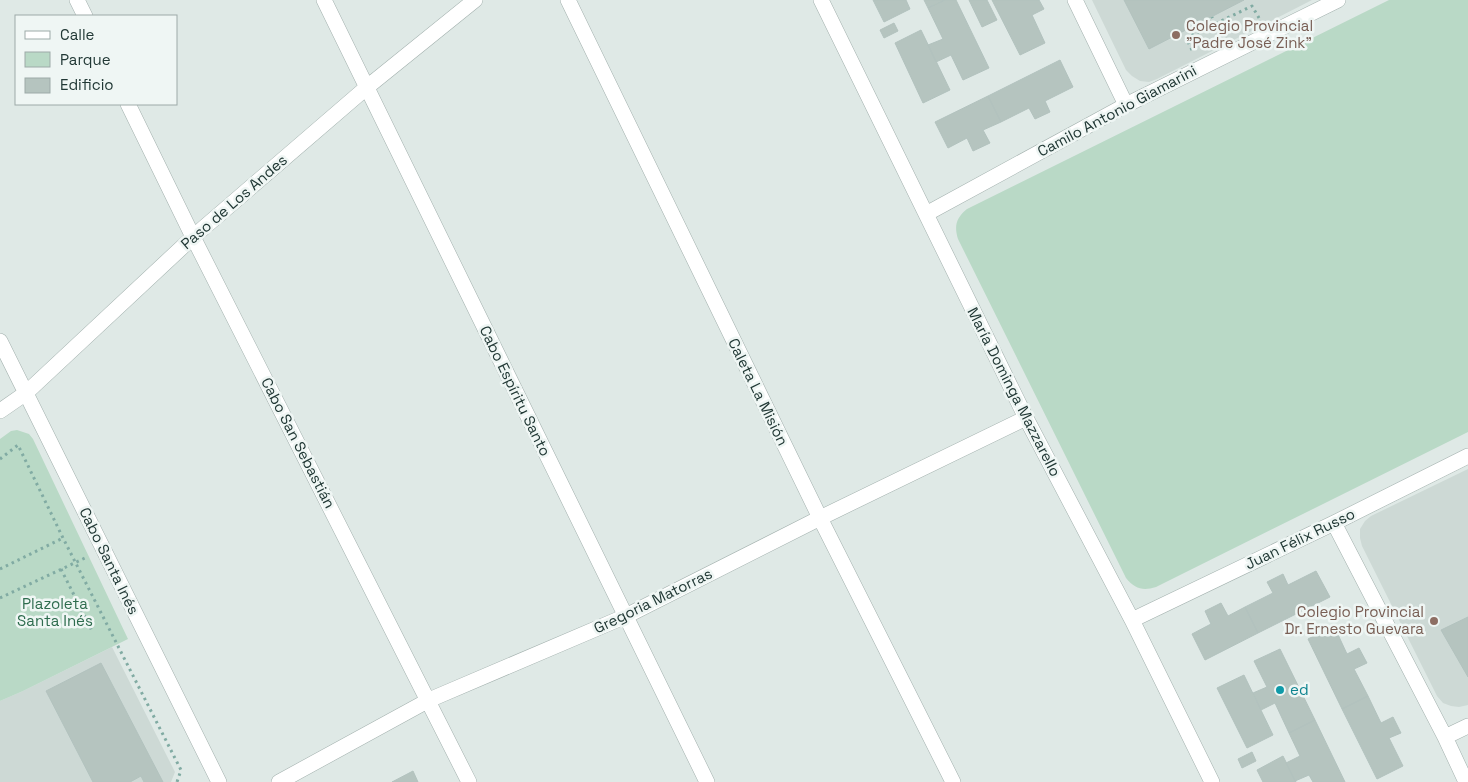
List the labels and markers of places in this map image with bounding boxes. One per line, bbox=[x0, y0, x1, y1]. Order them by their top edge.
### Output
place label: Colegio Provincial "Padre José Zink" bbox=[1186, 16, 1313, 52]
marker: Colegio Provincial "Padre José Zink" bbox=[1170, 29, 1182, 41]
place label: Colegio Provincial Dr. Ernesto Guevara bbox=[1284, 602, 1424, 638]
marker: Colegio Provincial Dr. Ernesto Guevara bbox=[1428, 615, 1440, 627]
place label: ed bbox=[1290, 680, 1309, 699]
marker: ed bbox=[1274, 684, 1286, 696]

